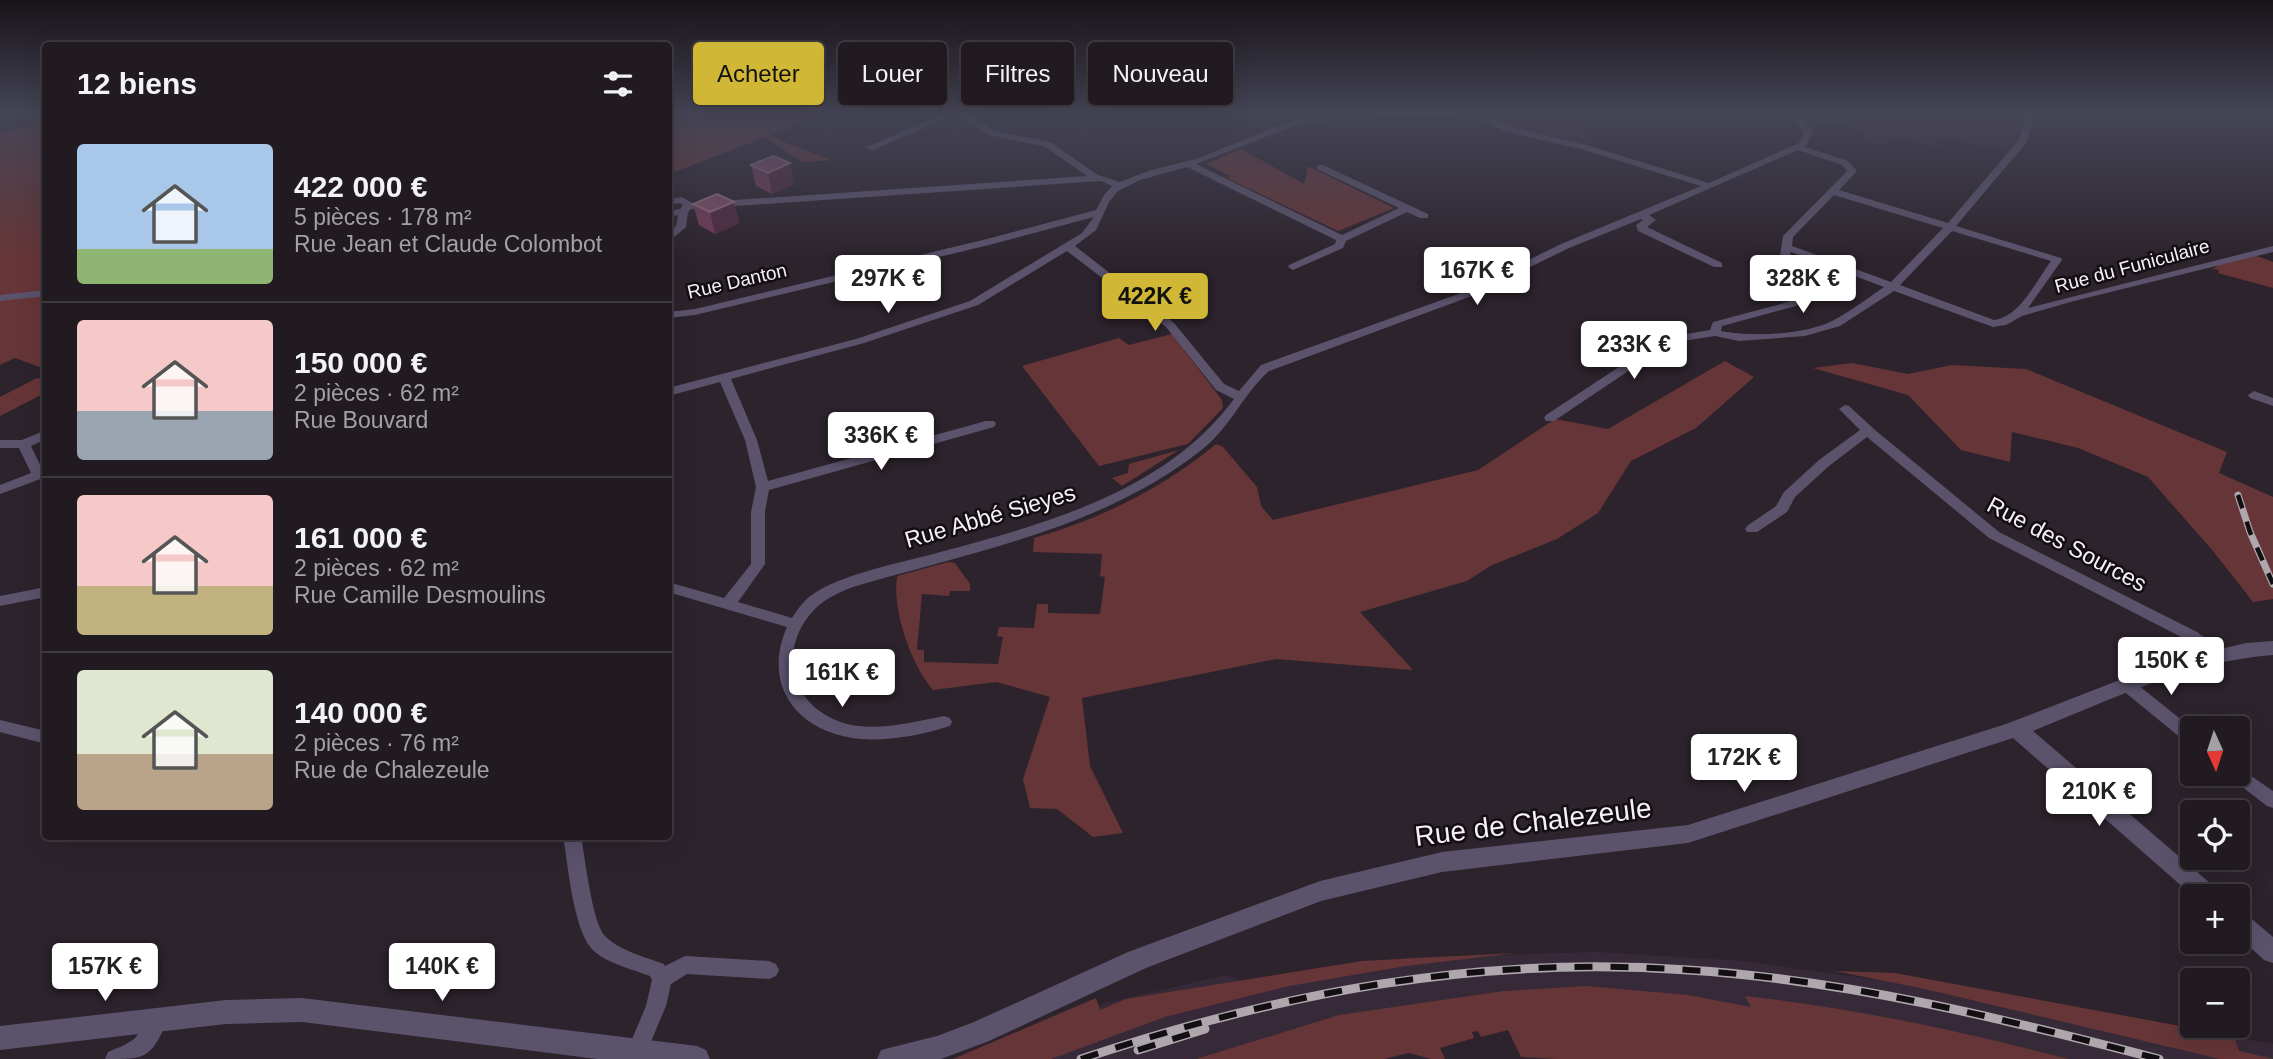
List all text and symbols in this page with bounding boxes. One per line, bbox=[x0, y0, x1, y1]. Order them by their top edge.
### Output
chip: Acheter bbox=[693, 42, 824, 105]
chip: Louer bbox=[838, 42, 947, 105]
chip: Filtres bbox=[961, 42, 1074, 105]
chip: Nouveau bbox=[1088, 42, 1233, 105]
icon: filters bbox=[599, 65, 637, 103]
text: 12 biens bbox=[77, 67, 197, 100]
text: 422 000 € bbox=[294, 170, 427, 203]
icon: home bbox=[133, 172, 217, 256]
text: 5 pièces · 178 m² bbox=[294, 204, 472, 230]
text: Rue Jean et Claude Colombot bbox=[294, 231, 602, 257]
street label: Rue du Funiculaire bbox=[2052, 235, 2212, 297]
pin: 167K € bbox=[1420, 247, 1534, 307]
pin: 297K € bbox=[831, 256, 945, 315]
pin: 328K € bbox=[1746, 256, 1860, 315]
text: 167K € bbox=[1440, 257, 1514, 283]
street label: Rue Danton bbox=[685, 259, 789, 303]
text: 297K € bbox=[851, 265, 925, 291]
text: 328K € bbox=[1766, 265, 1840, 291]
pin: 422K € bbox=[1098, 274, 1212, 333]
text: 422K € bbox=[1118, 283, 1192, 309]
pin: 233K € bbox=[1577, 322, 1691, 381]
text: 233K € bbox=[1597, 331, 1671, 357]
text: 150 000 € bbox=[294, 346, 427, 379]
icon: home bbox=[133, 348, 217, 432]
text: 2 pièces · 62 m² bbox=[294, 380, 459, 406]
text: Rue Bouvard bbox=[294, 407, 428, 433]
pin: 336K € bbox=[824, 412, 938, 472]
text: 336K € bbox=[844, 422, 918, 448]
street label: Rue Abbé Sieyes bbox=[902, 479, 1078, 553]
street label: Rue des Sources bbox=[1983, 491, 2151, 597]
text: 161 000 € bbox=[294, 521, 427, 554]
icon: home bbox=[133, 523, 217, 607]
text: 2 pièces · 62 m² bbox=[294, 555, 459, 581]
text: Rue Camille Desmoulins bbox=[294, 582, 546, 608]
pin: 150K € bbox=[2114, 638, 2228, 697]
text: 150K € bbox=[2134, 647, 2208, 673]
pin: 161K € bbox=[785, 650, 899, 709]
text: 161K € bbox=[805, 659, 879, 685]
text: 140 000 € bbox=[294, 696, 427, 729]
icon: home bbox=[133, 698, 217, 782]
north arrow bbox=[2180, 716, 2250, 786]
map controls bbox=[2180, 716, 2250, 1038]
text: 2 pièces · 76 m² bbox=[294, 730, 459, 756]
pin: 172K € bbox=[1687, 734, 1801, 794]
text: 172K € bbox=[1707, 744, 1781, 770]
text: Rue de Chalezeule bbox=[294, 757, 490, 783]
pin: 210K € bbox=[2042, 768, 2156, 828]
text: 210K € bbox=[2062, 778, 2136, 804]
street label: Rue de Chalezeule bbox=[1413, 792, 1653, 852]
button: locate bbox=[2180, 800, 2250, 870]
button: + bbox=[2180, 884, 2250, 954]
pin: 157K € bbox=[48, 944, 162, 1003]
pin: 140K € bbox=[385, 944, 499, 1003]
text: 157K € bbox=[68, 953, 142, 979]
text: 140K € bbox=[405, 953, 479, 979]
button: − bbox=[2180, 968, 2250, 1038]

